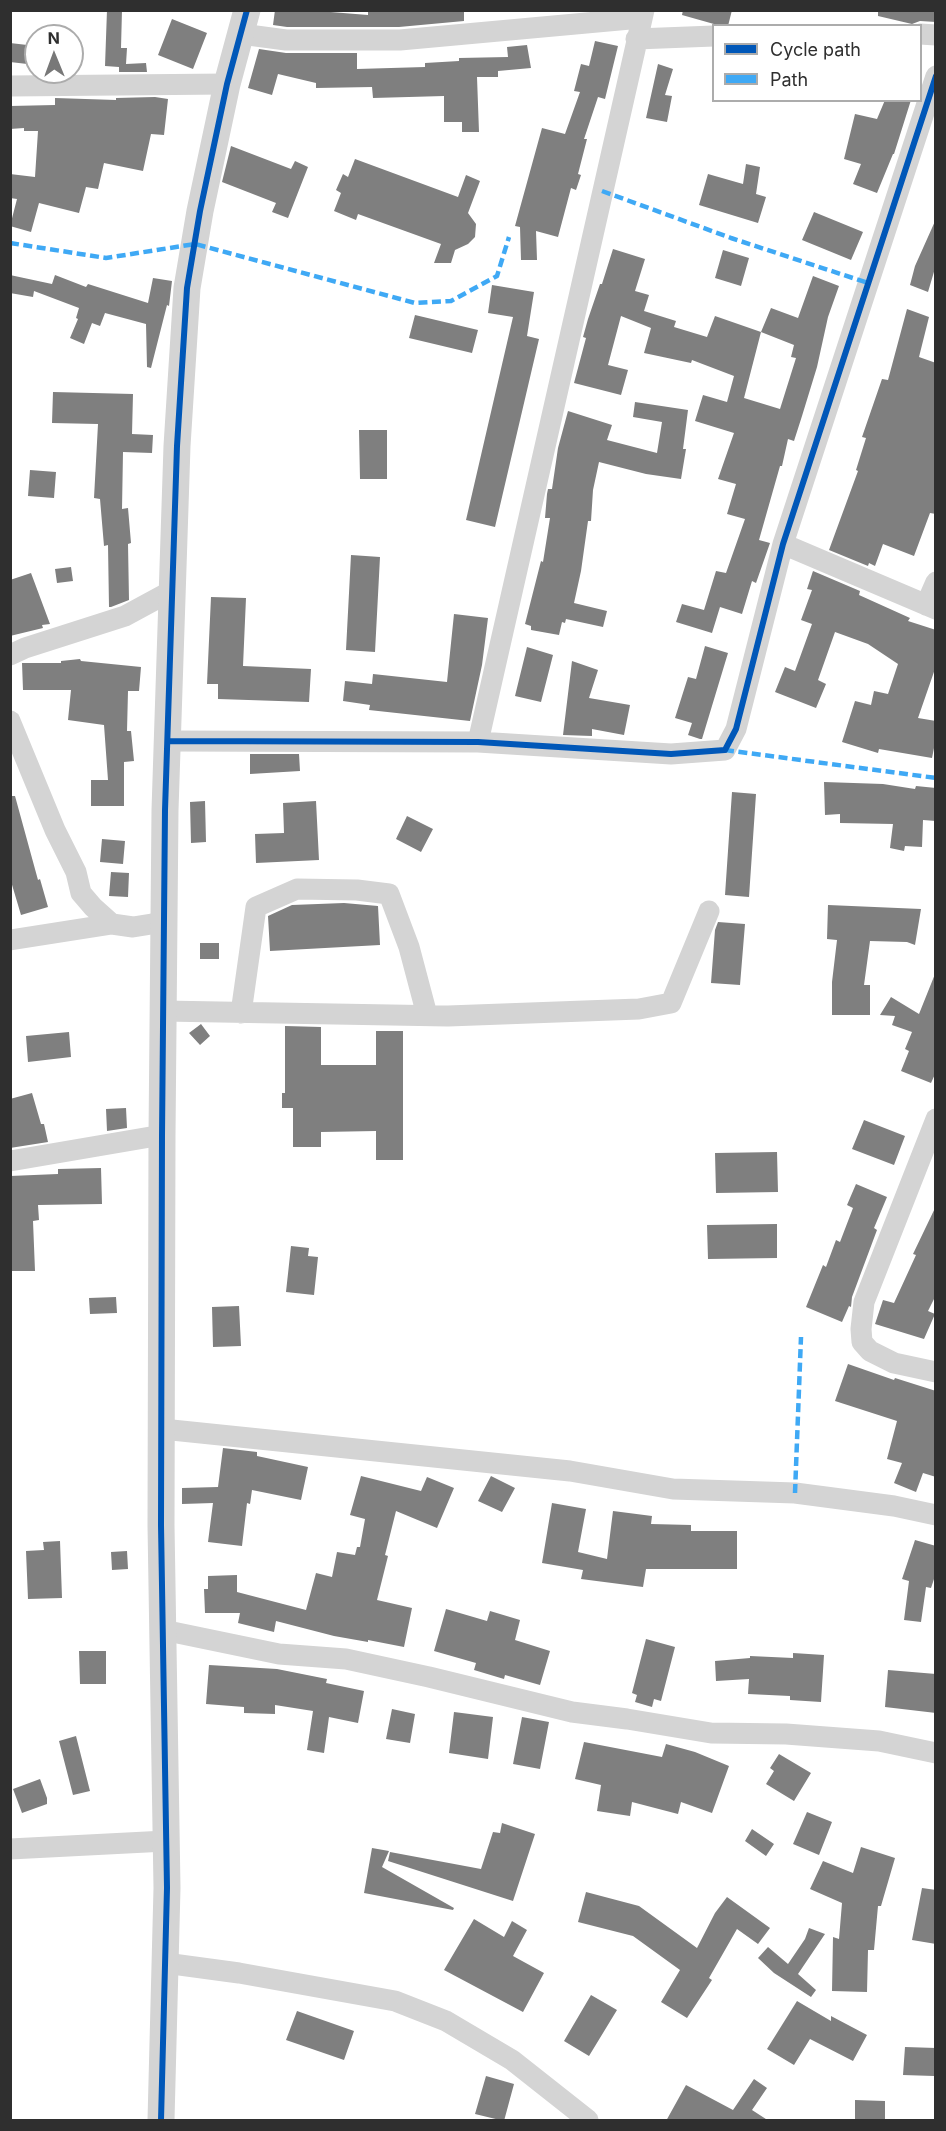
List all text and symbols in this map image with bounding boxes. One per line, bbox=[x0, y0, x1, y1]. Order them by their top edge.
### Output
north arrow bbox=[24, 24, 84, 84]
legend bbox=[712, 24, 922, 102]
text: N bbox=[47, 28, 60, 48]
text: Cycle path bbox=[770, 39, 861, 60]
text: Path bbox=[770, 69, 808, 90]

